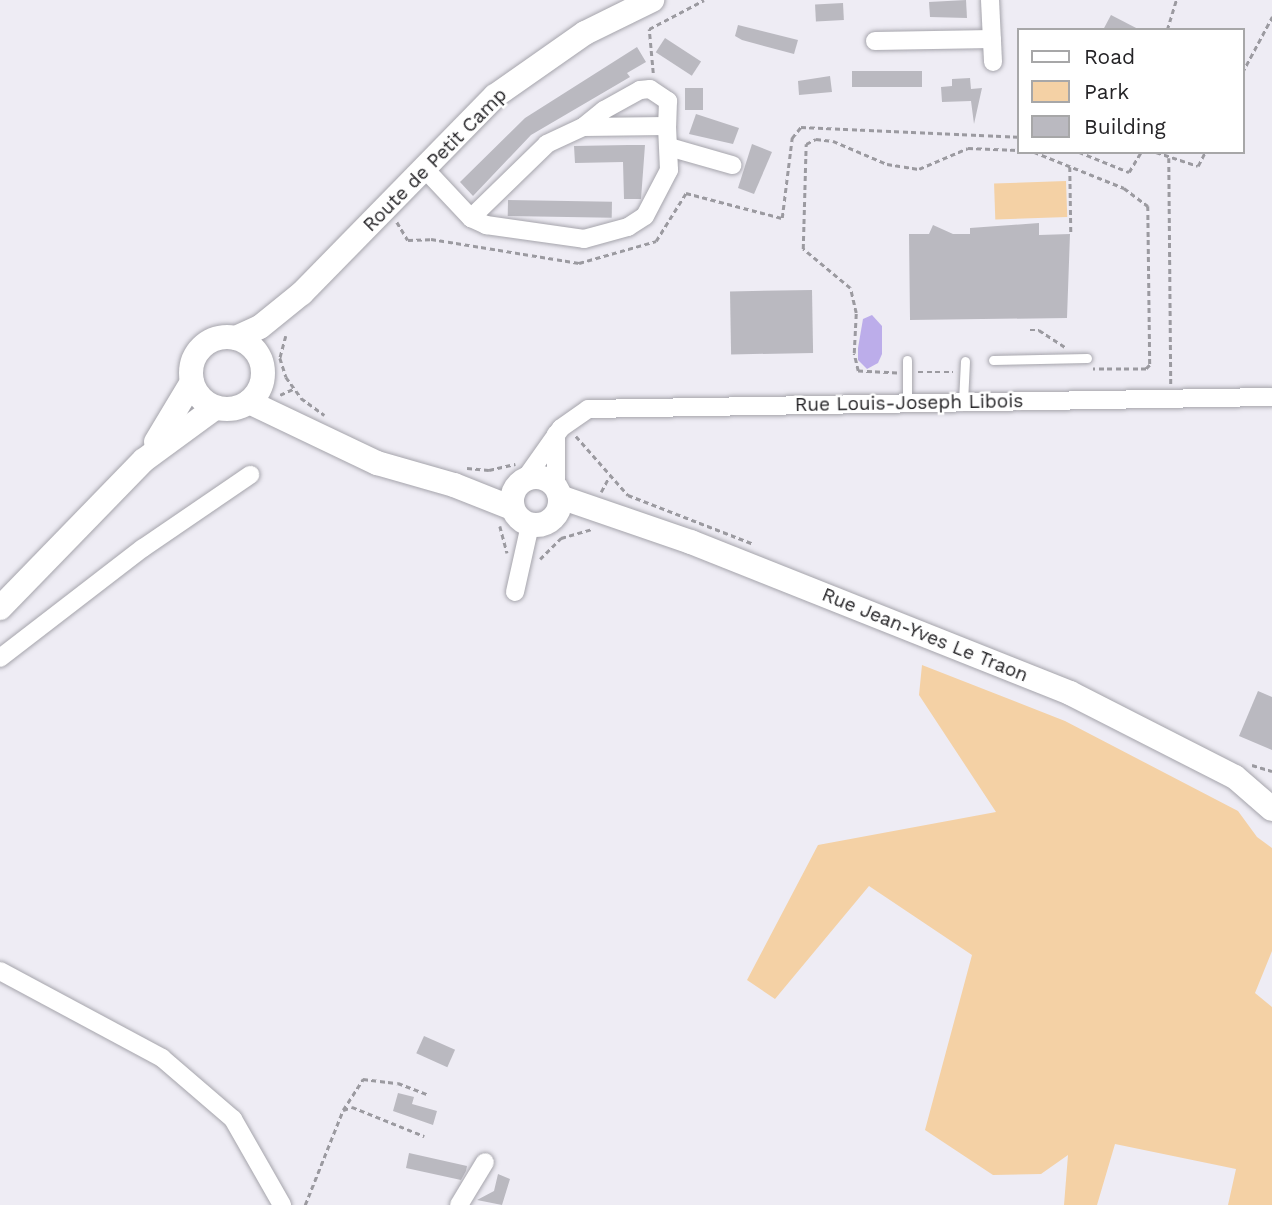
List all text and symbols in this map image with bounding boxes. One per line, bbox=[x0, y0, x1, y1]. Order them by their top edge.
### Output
legend bbox=[1016, 28, 1244, 154]
text: Road bbox=[1084, 44, 1135, 69]
text: Park bbox=[1084, 79, 1129, 104]
street label: Route de Petit Camp bbox=[359, 84, 511, 236]
text: Building bbox=[1084, 114, 1166, 139]
street label: Rue Louis-Joseph Libois bbox=[795, 390, 1023, 416]
street label: Rue Jean-Yves Le Traon bbox=[818, 583, 1032, 687]

